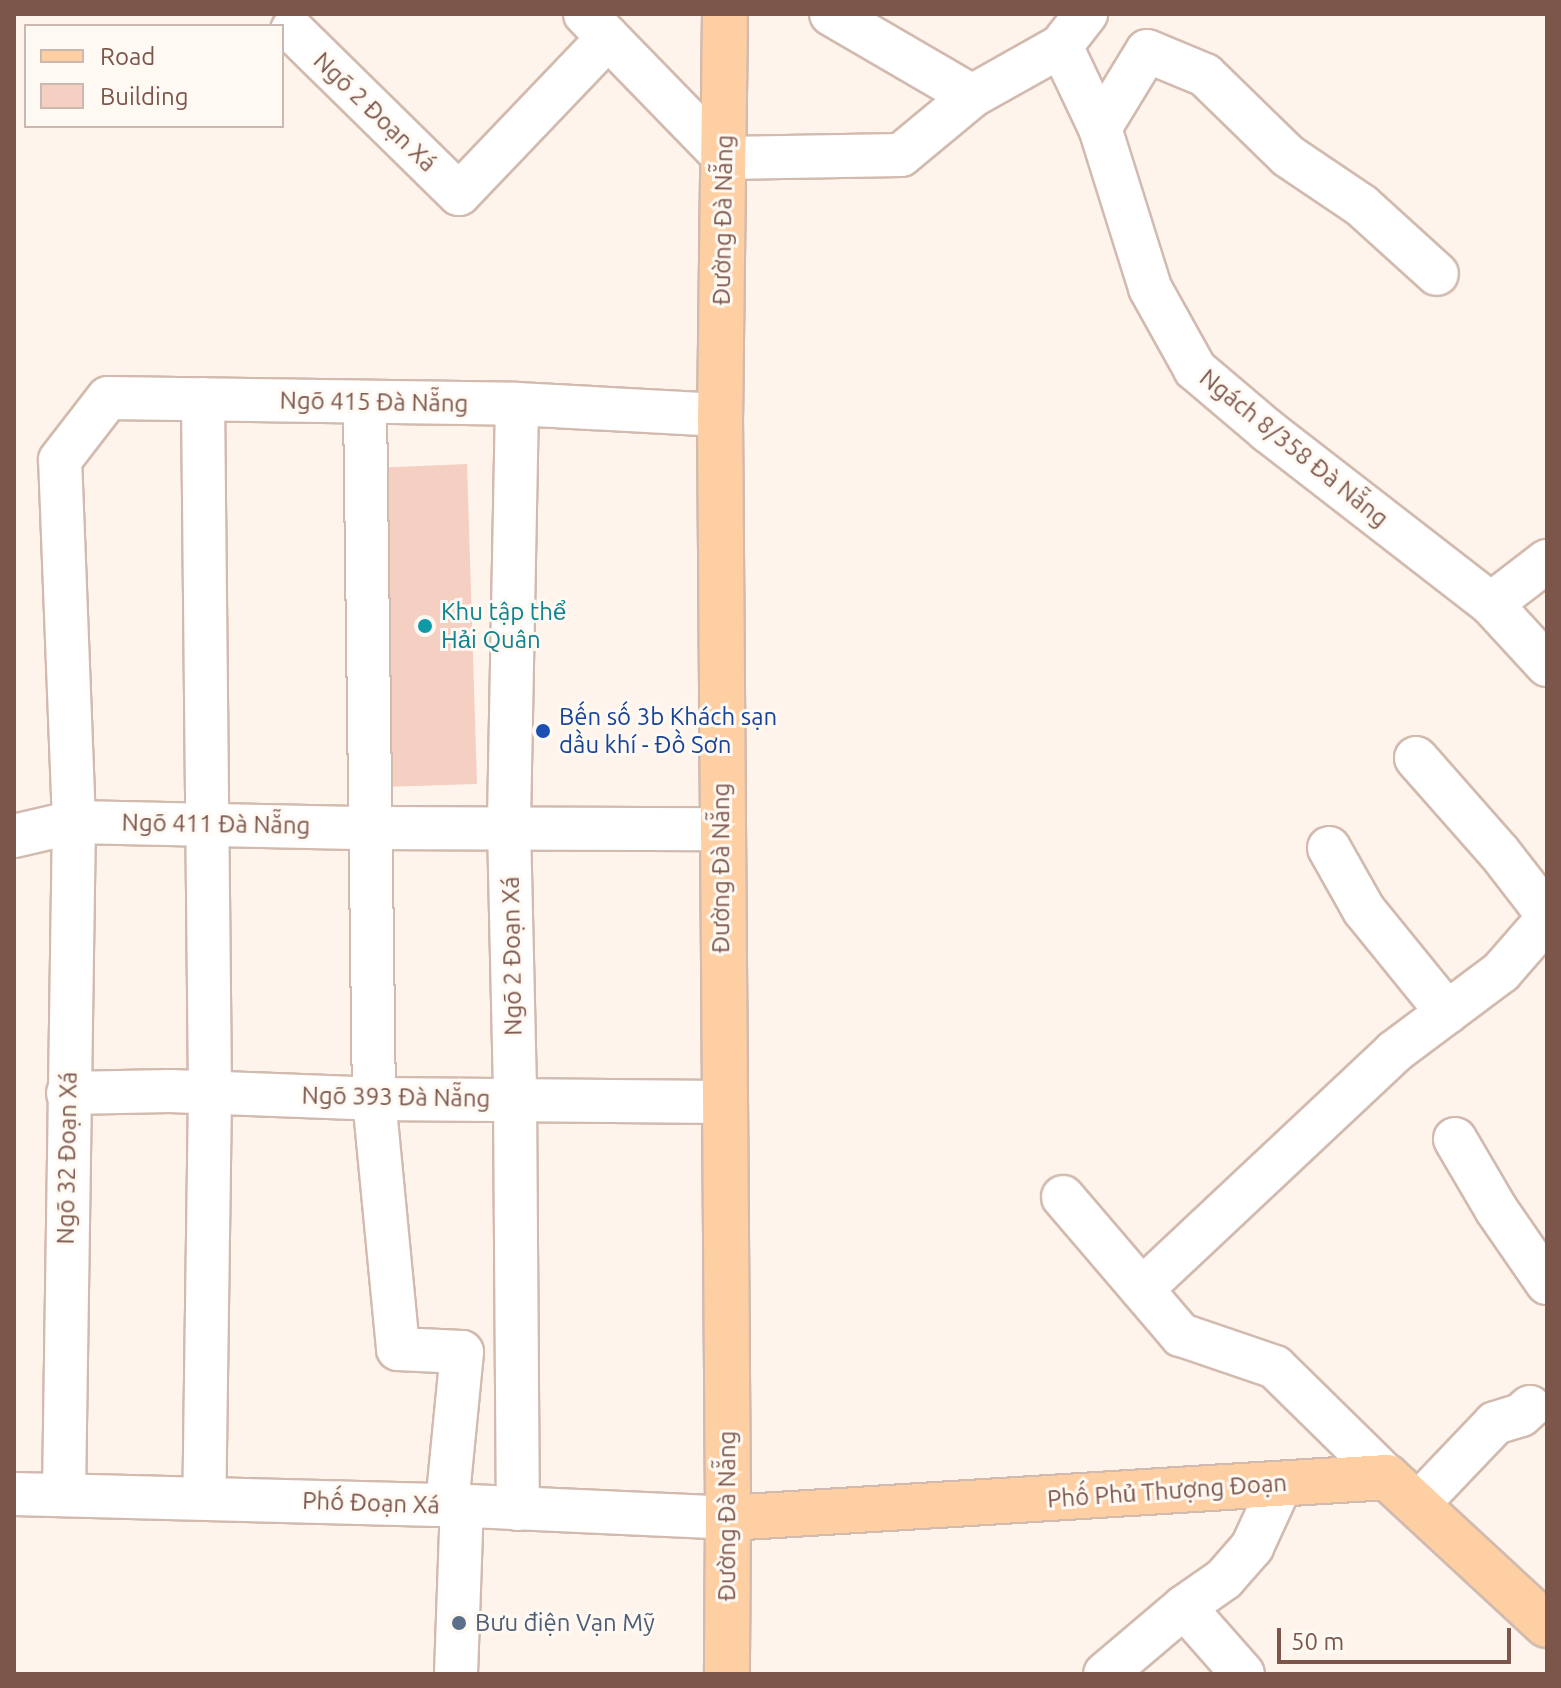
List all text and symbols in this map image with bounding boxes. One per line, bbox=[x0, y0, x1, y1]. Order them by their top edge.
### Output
legend bbox=[24, 24, 284, 128]
text: Road bbox=[100, 43, 155, 70]
street label: Ngõ 2 Đoạn Xá bbox=[308, 46, 442, 178]
text: Building bbox=[100, 83, 188, 110]
street label: Đường Đà Nẵng bbox=[707, 134, 739, 306]
street label: Ngách 8/358 Đà Nẵng bbox=[1194, 363, 1394, 533]
street label: Ngõ 415 Đà Nẵng bbox=[279, 386, 469, 418]
place label: Khu tập thể Hải Quân bbox=[441, 598, 566, 654]
marker: Khu tập thể Hải Quân bbox=[416, 617, 434, 635]
place label: Bến số 3b Khách sạn dầu khí - Đồ Sơn bbox=[559, 703, 777, 759]
marker: Bến số 3b Khách sạn dầu khí - Đồ Sơn bbox=[534, 722, 552, 740]
street label: Đường Đà Nẵng bbox=[707, 783, 735, 953]
street label: Ngõ 411 Đà Nẵng bbox=[121, 808, 311, 840]
street label: Ngõ 2 Đoạn Xá bbox=[496, 876, 528, 1036]
street label: Ngõ 32 Đoạn Xá bbox=[51, 1071, 83, 1245]
street label: Ngõ 393 Đà Nẵng bbox=[301, 1081, 491, 1113]
street label: Đường Đà Nẵng bbox=[713, 1431, 741, 1601]
street label: Phố Phủ Thượng Đoạn bbox=[1046, 1468, 1288, 1514]
street label: Phố Đoạn Xá bbox=[302, 1486, 440, 1520]
place label: Bưu điện Vạn Mỹ bbox=[475, 1609, 655, 1637]
scale bar bbox=[1281, 1612, 1515, 1662]
marker: Bưu điện Vạn Mỹ bbox=[450, 1614, 468, 1632]
text: 50 m bbox=[1291, 1628, 1344, 1655]

